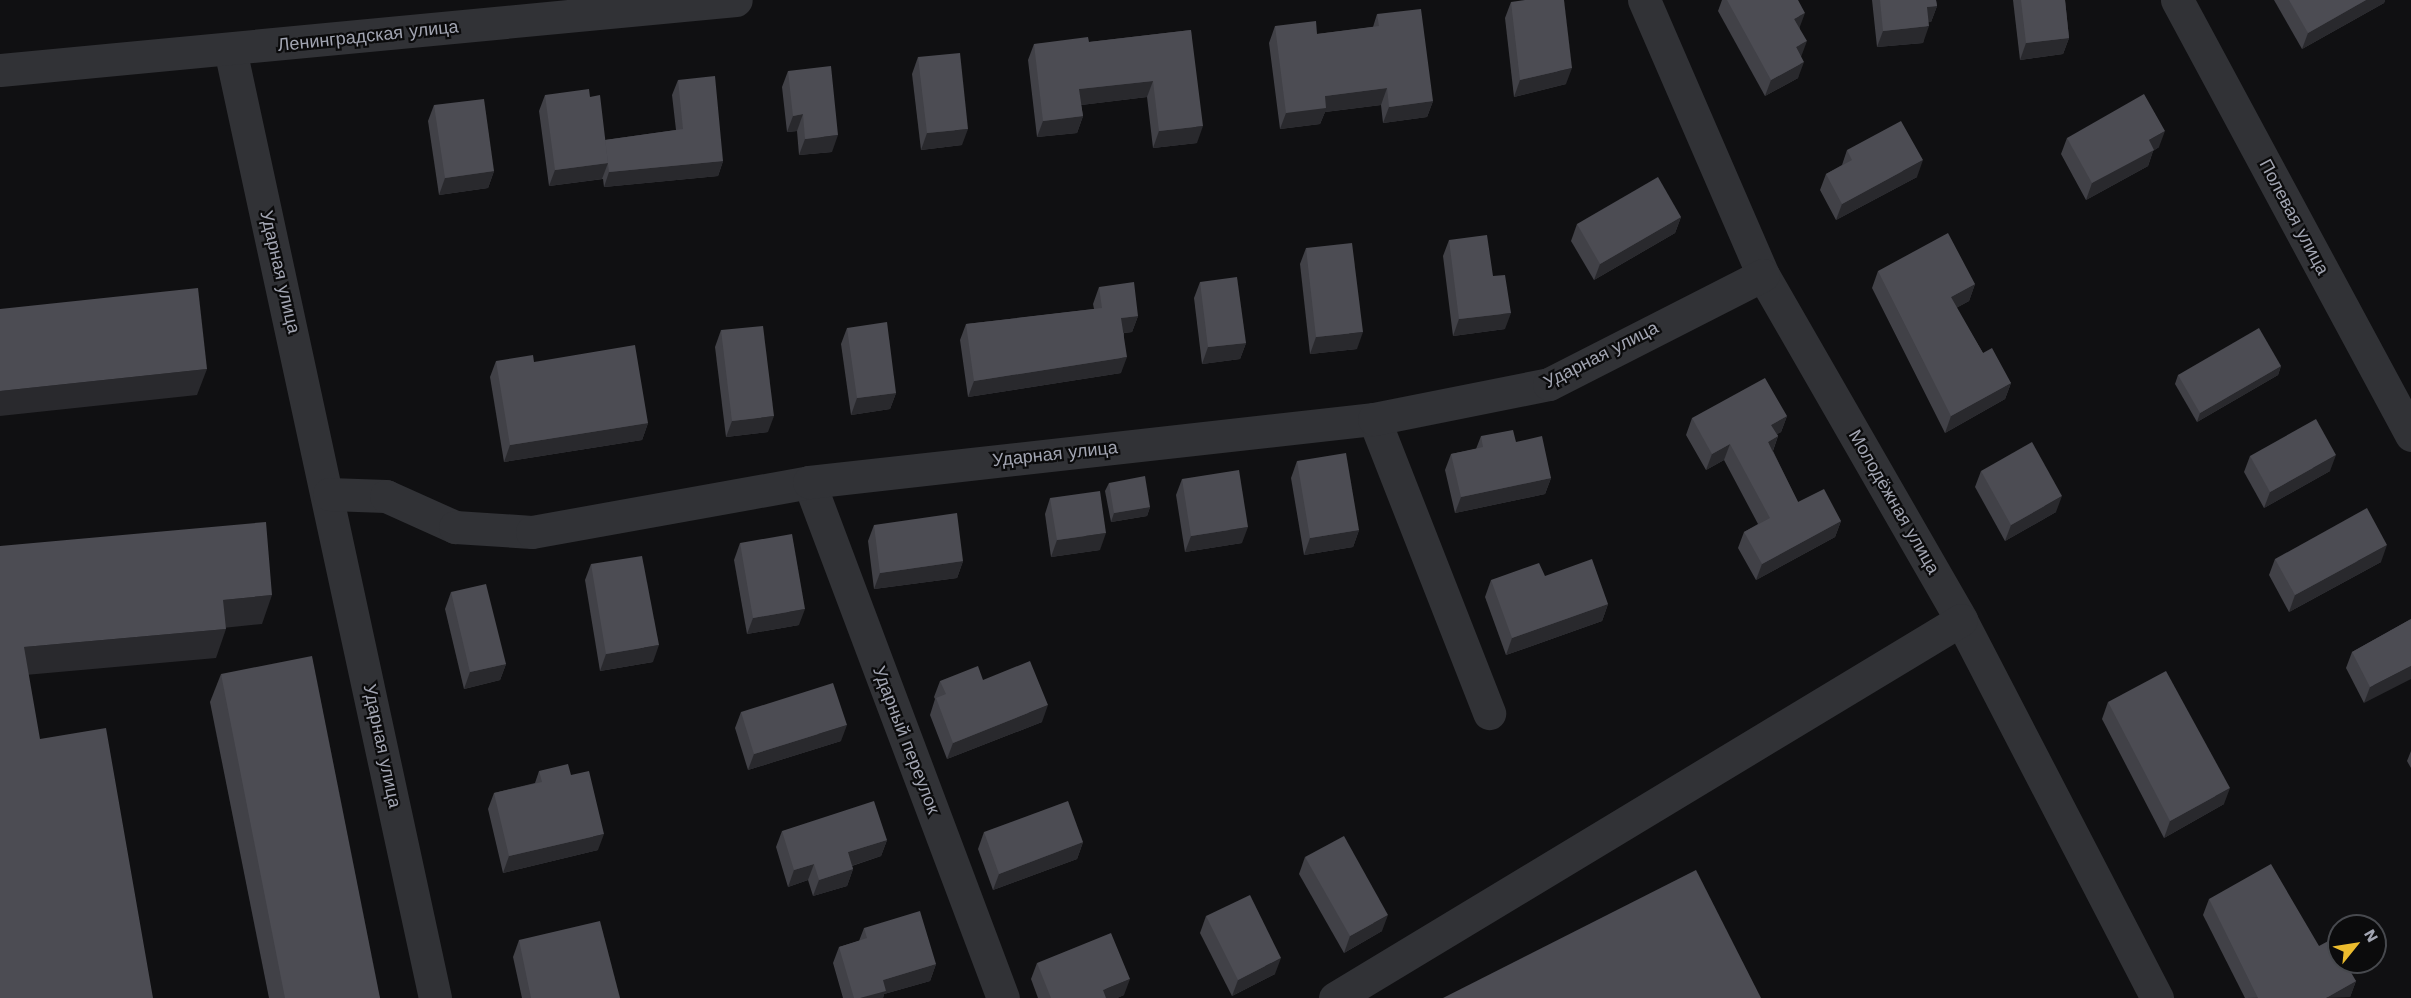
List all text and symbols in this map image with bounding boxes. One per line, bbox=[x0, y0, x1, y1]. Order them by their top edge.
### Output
street label: Ленинградская улица bbox=[277, 16, 459, 56]
street label: Полевая улица bbox=[2254, 156, 2334, 278]
street label: Ударная улица bbox=[255, 208, 305, 336]
street label: Ударная улица bbox=[1540, 317, 1662, 393]
street label: Молодёжная улица bbox=[1844, 426, 1944, 578]
street label: Ударная улица bbox=[991, 437, 1119, 471]
street label: Ударный переулок bbox=[868, 663, 944, 817]
street label: Ударная улица bbox=[358, 682, 406, 810]
north arrow bbox=[2327, 914, 2387, 974]
text: N bbox=[2360, 926, 2382, 946]

